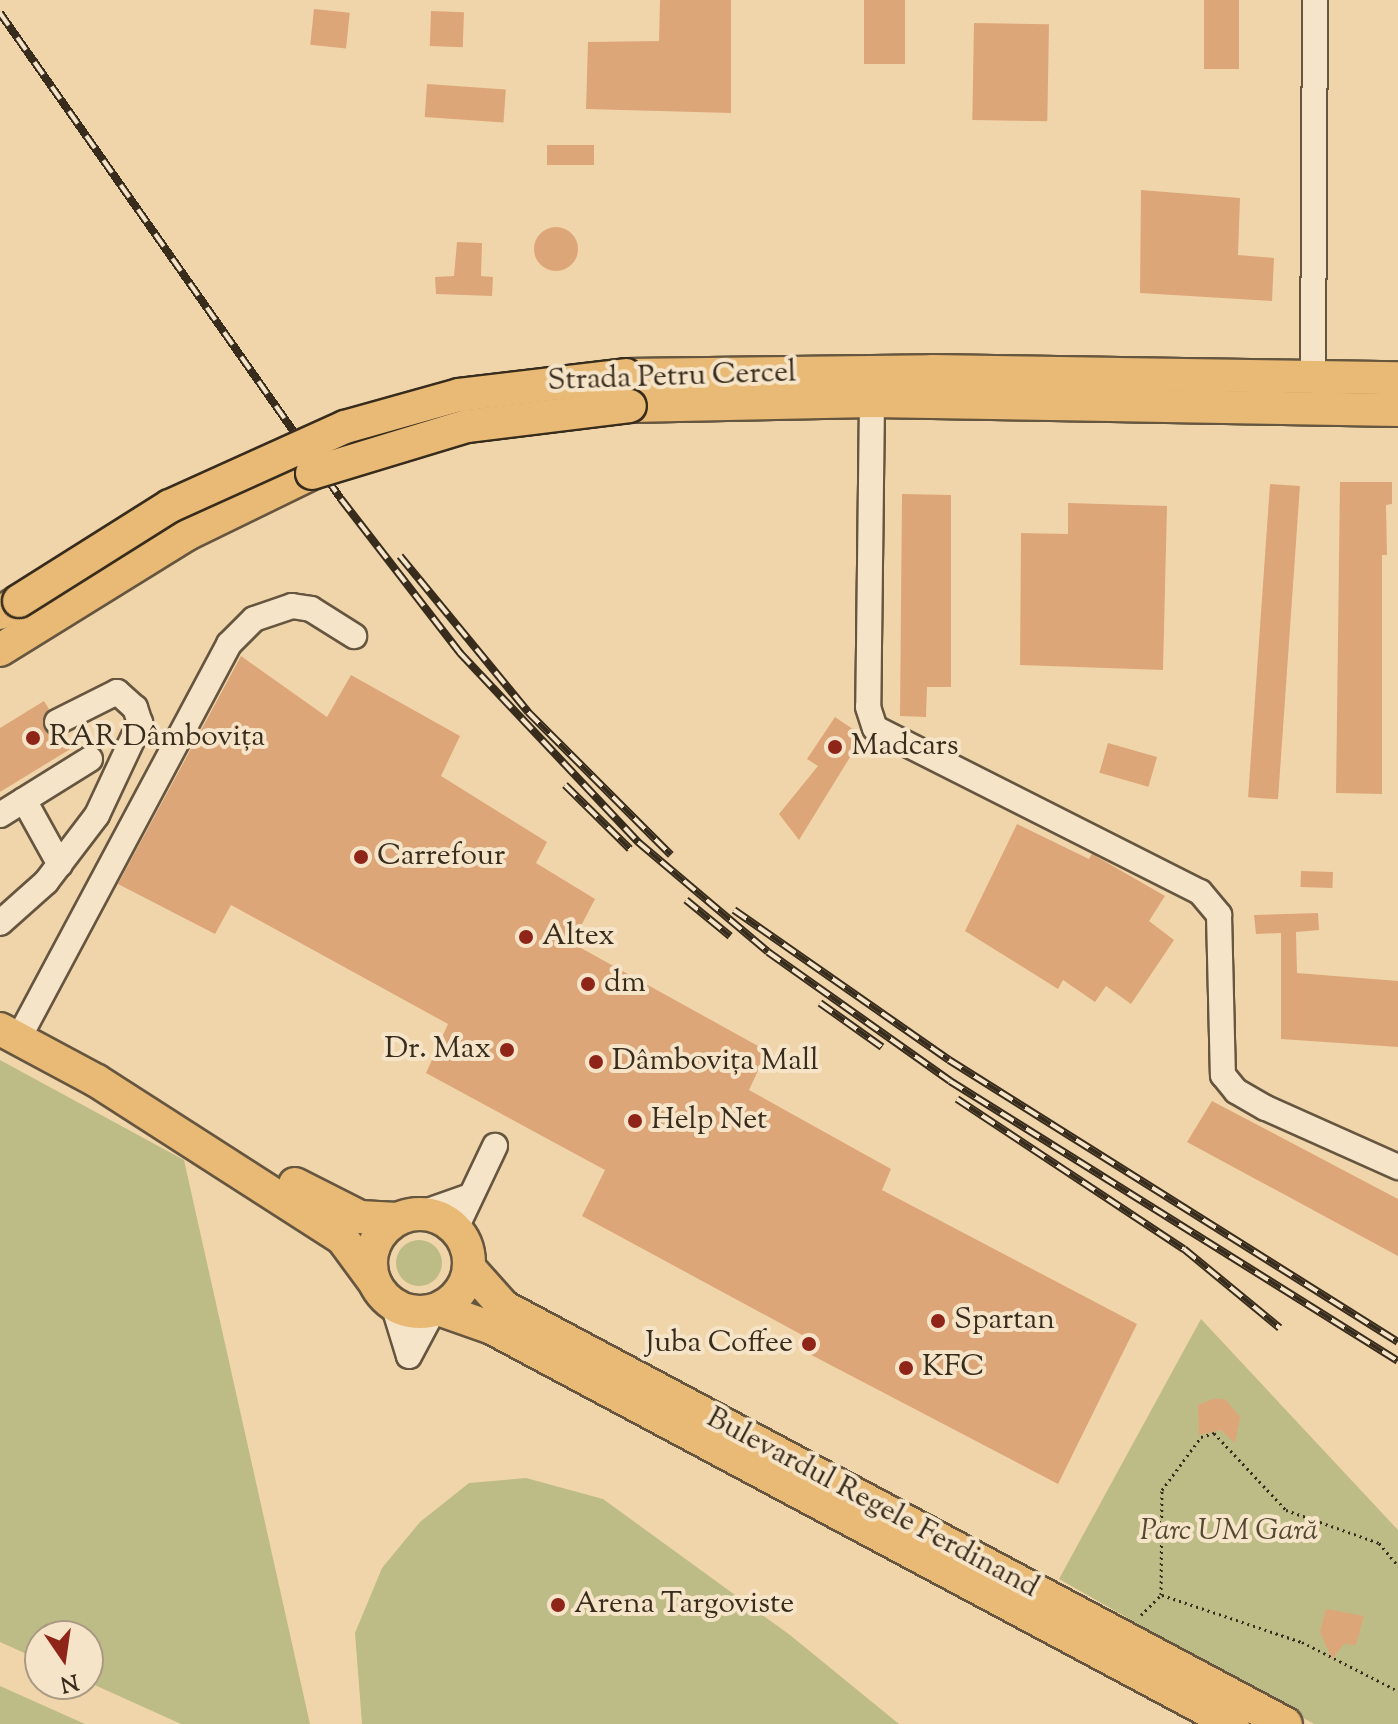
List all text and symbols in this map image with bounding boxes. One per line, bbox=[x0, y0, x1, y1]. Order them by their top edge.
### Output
street label: Strada Petru Cercel bbox=[547, 356, 797, 400]
place label: RAR Dâmbovița bbox=[49, 720, 265, 756]
marker: RAR Dâmbovița bbox=[24, 729, 42, 747]
place label: Madcars bbox=[851, 729, 959, 765]
marker: Madcars bbox=[826, 738, 844, 756]
place label: Carrefour bbox=[377, 839, 505, 875]
marker: Carrefour bbox=[352, 848, 370, 866]
place label: Altex bbox=[542, 919, 615, 955]
marker: Altex bbox=[517, 928, 535, 946]
place label: dm bbox=[604, 966, 646, 1002]
marker: dm bbox=[579, 975, 597, 993]
place label: Dr. Max bbox=[384, 1032, 491, 1068]
marker: Dr. Max bbox=[498, 1041, 516, 1059]
place label: Dâmbovița Mall bbox=[612, 1044, 819, 1080]
marker: Dâmbovița Mall bbox=[587, 1053, 605, 1071]
place label: Help Net bbox=[651, 1103, 767, 1139]
marker: Help Net bbox=[626, 1112, 644, 1130]
place label: Spartan bbox=[954, 1303, 1055, 1339]
marker: Spartan bbox=[929, 1312, 947, 1330]
place label: Juba Coffee bbox=[645, 1326, 793, 1362]
marker: Juba Coffee bbox=[800, 1335, 818, 1353]
place label: KFC bbox=[922, 1350, 985, 1386]
marker: KFC bbox=[897, 1359, 915, 1377]
street label: Bulevardul Regele Ferdinand bbox=[700, 1401, 1044, 1607]
park label: Parc UM Gară bbox=[1140, 1514, 1318, 1550]
place label: Arena Targoviste bbox=[574, 1587, 794, 1623]
marker: Arena Targoviste bbox=[549, 1596, 567, 1614]
north arrow bbox=[24, 1620, 104, 1700]
text: N bbox=[57, 1664, 81, 1699]

